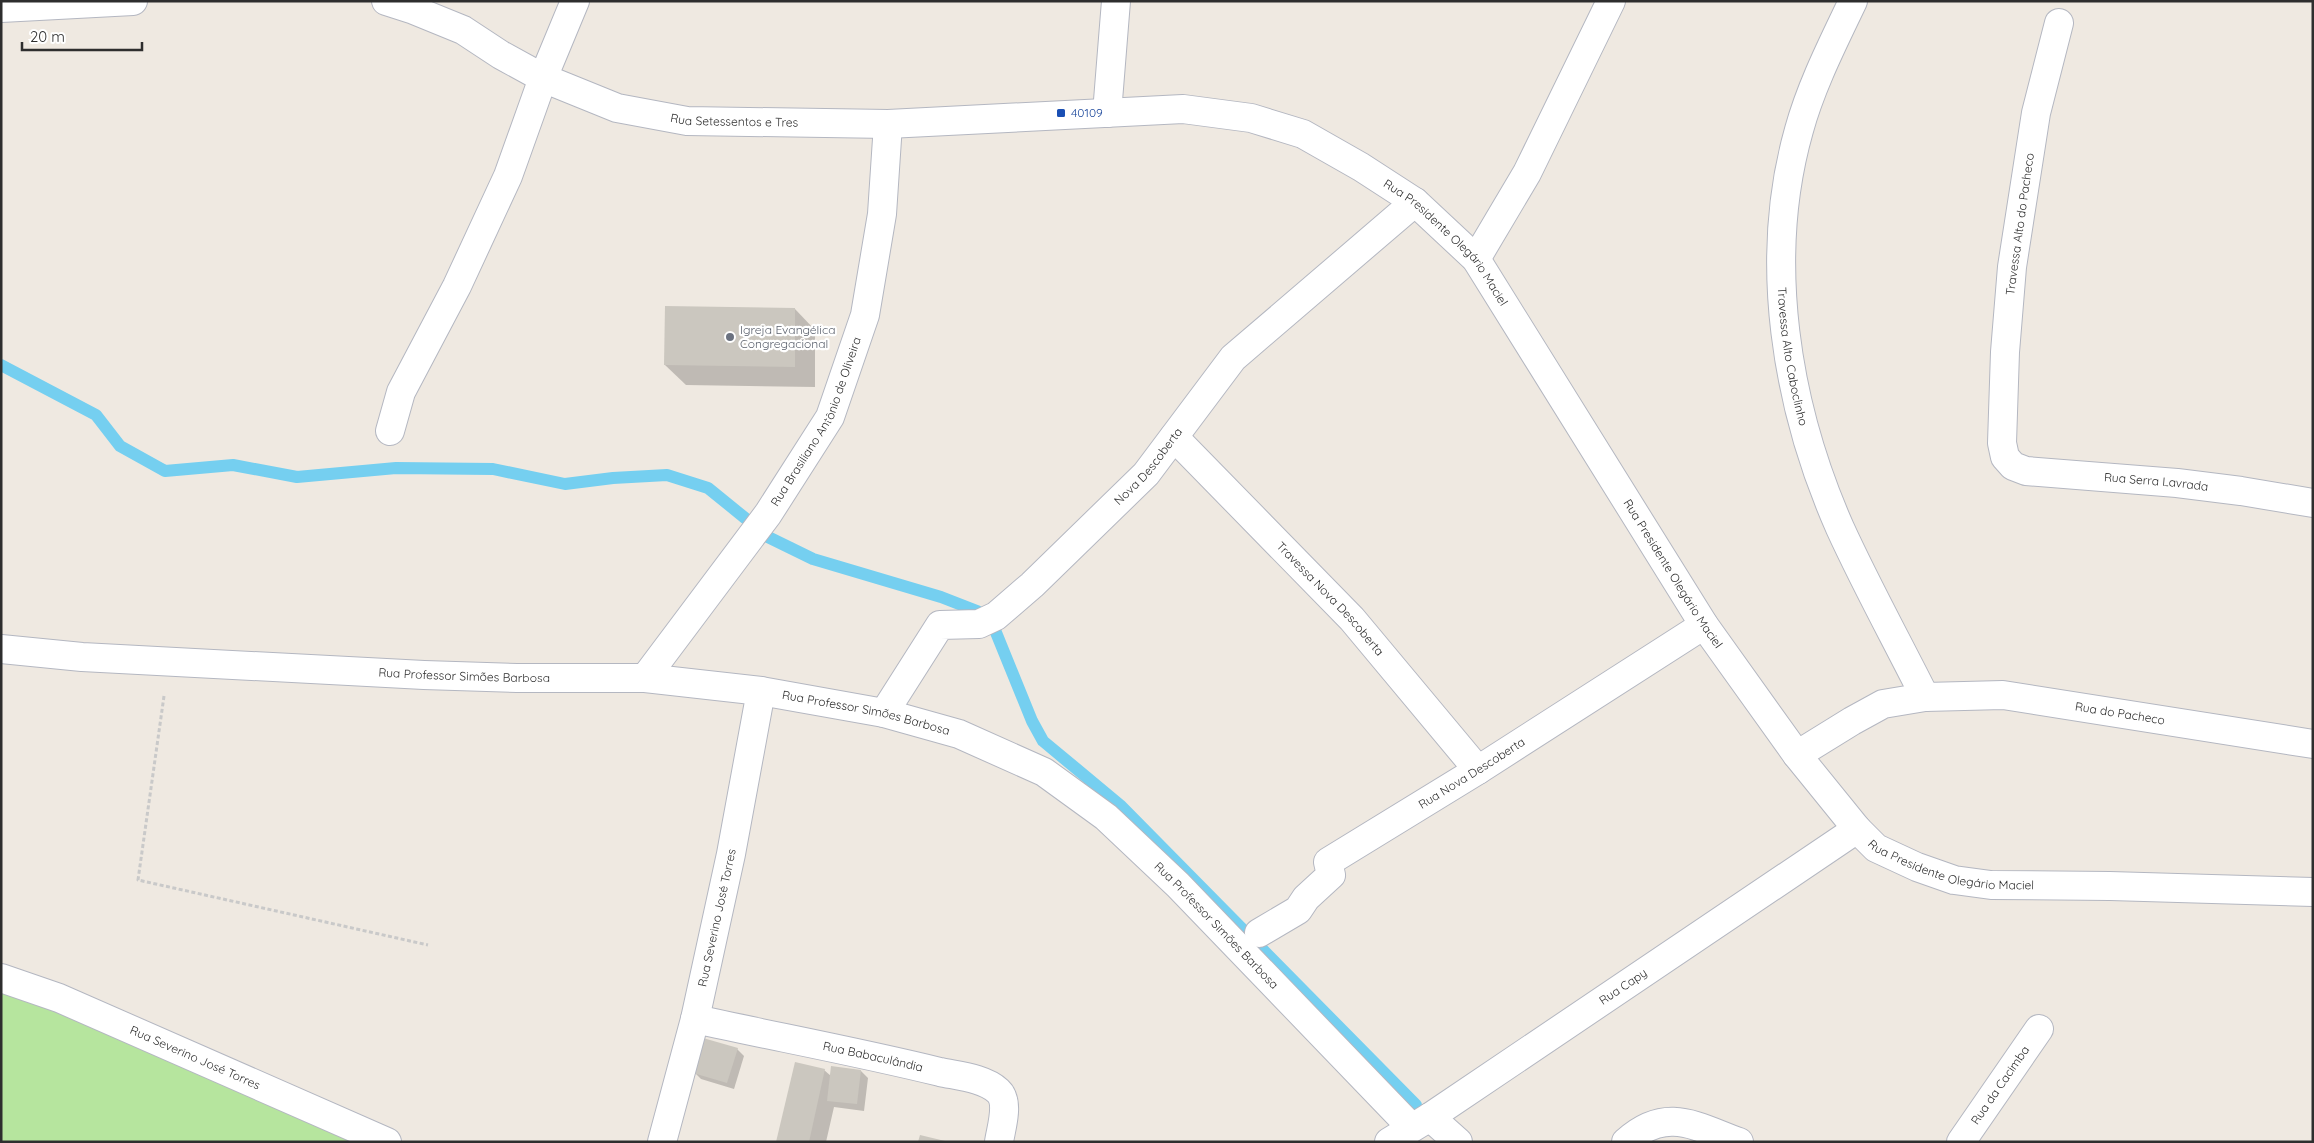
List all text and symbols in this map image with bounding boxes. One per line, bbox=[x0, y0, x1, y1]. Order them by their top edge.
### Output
scale bar bbox=[22, 20, 142, 52]
text: 20 m bbox=[30, 27, 65, 46]
place label: 40109 bbox=[1071, 105, 1103, 120]
marker: 40109 bbox=[1055, 107, 1067, 119]
street label: Rua Setessentos e Tres bbox=[669, 110, 799, 130]
street label: Travessa Alto do Pacheco bbox=[2002, 152, 2037, 296]
street label: Rua Presidente Olegário Maciel bbox=[1381, 176, 1511, 309]
street label: Travessa Alto Caboclinho bbox=[1775, 287, 1811, 427]
place label: Igreja Evangélica Congregacional bbox=[740, 322, 835, 351]
marker: Igreja Evangélica Congregacional bbox=[724, 331, 736, 343]
street label: Rua Brasiliano Antônio de Oliveira bbox=[767, 335, 864, 509]
street label: Nova Descoberta bbox=[1111, 424, 1185, 508]
street label: Rua Serra Lavrada bbox=[2103, 469, 2209, 494]
street label: Rua Presidente Olegário Maciel bbox=[1621, 496, 1726, 651]
street label: Travessa Nova Descoberta bbox=[1274, 538, 1387, 659]
street label: Rua Professor Simões Barbosa bbox=[378, 665, 550, 685]
street label: Rua Professor Simões Barbosa bbox=[781, 687, 952, 738]
street label: Rua do Pacheco bbox=[2074, 698, 2166, 727]
street label: Rua Nova Descoberta bbox=[1416, 734, 1528, 812]
street label: Rua Presidente Olegário Maciel bbox=[1865, 836, 2034, 892]
street label: Rua Severino José Torres bbox=[694, 847, 739, 988]
street label: Rua Professor Simões Barbosa bbox=[1151, 859, 1282, 992]
street label: Rua Capy bbox=[1596, 965, 1650, 1008]
street label: Rua Severino José Torres bbox=[128, 1022, 263, 1093]
street label: Rua Babaculândia bbox=[822, 1038, 925, 1075]
street label: Rua da Cacimba bbox=[1967, 1043, 2032, 1127]

